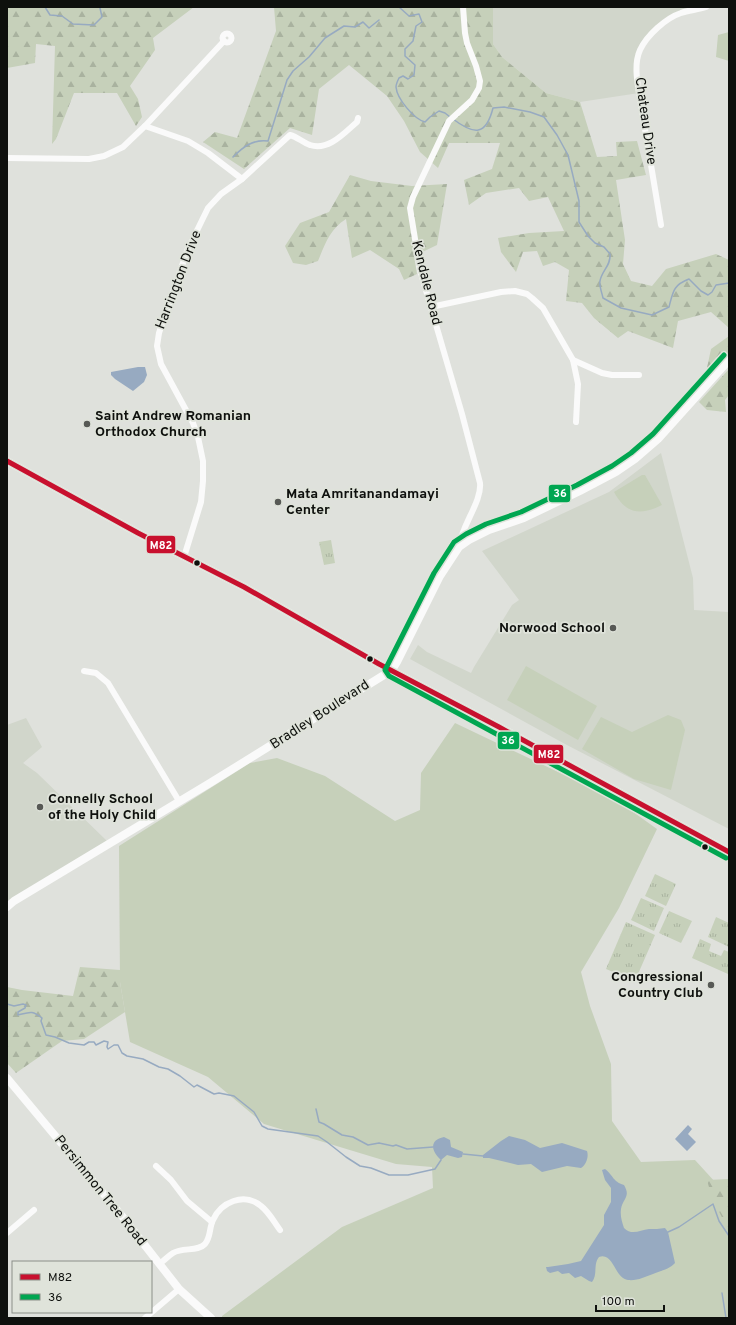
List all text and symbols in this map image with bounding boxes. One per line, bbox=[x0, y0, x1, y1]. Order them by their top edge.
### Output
street label: Chateau Drive bbox=[630, 76, 660, 166]
street label: Harrington Drive bbox=[152, 228, 206, 332]
street label: Kendale Road bbox=[407, 239, 445, 327]
place label: Saint Andrew Romanian Orthodox Church bbox=[95, 408, 251, 441]
marker: Saint Andrew Romanian Orthodox Church bbox=[82, 419, 92, 429]
line badge: 36 bbox=[548, 484, 571, 503]
place label: Mata Amritanandamayi Center bbox=[286, 486, 439, 519]
text: 36 bbox=[553, 487, 567, 501]
marker: Mata Amritanandamayi Center bbox=[273, 497, 283, 507]
line badge: M82 bbox=[146, 535, 176, 554]
text: M82 bbox=[150, 539, 172, 553]
unlabelled marker bbox=[192, 558, 202, 568]
place label: Norwood School bbox=[499, 620, 605, 637]
marker: Norwood School bbox=[608, 623, 618, 633]
unlabelled marker bbox=[365, 654, 375, 664]
street label: Bradley Boulevard bbox=[267, 677, 373, 753]
line badge: 36 bbox=[497, 731, 520, 750]
text: 36 bbox=[501, 734, 515, 748]
line badge: M82 bbox=[533, 744, 564, 764]
text: M82 bbox=[538, 748, 560, 762]
place label: Connelly School of the Holy Child bbox=[48, 791, 156, 824]
marker: Connelly School of the Holy Child bbox=[35, 802, 45, 812]
unlabelled marker bbox=[700, 842, 710, 852]
place label: Congressional Country Club bbox=[611, 969, 703, 1002]
marker: Congressional Country Club bbox=[706, 980, 716, 990]
street label: Persimmon Tree Road bbox=[50, 1132, 150, 1250]
legend bbox=[12, 1261, 152, 1313]
text: M82 bbox=[48, 1270, 72, 1286]
scale bar bbox=[596, 1287, 664, 1313]
text: 36 bbox=[48, 1290, 62, 1306]
text: 100 m bbox=[602, 1294, 635, 1310]

